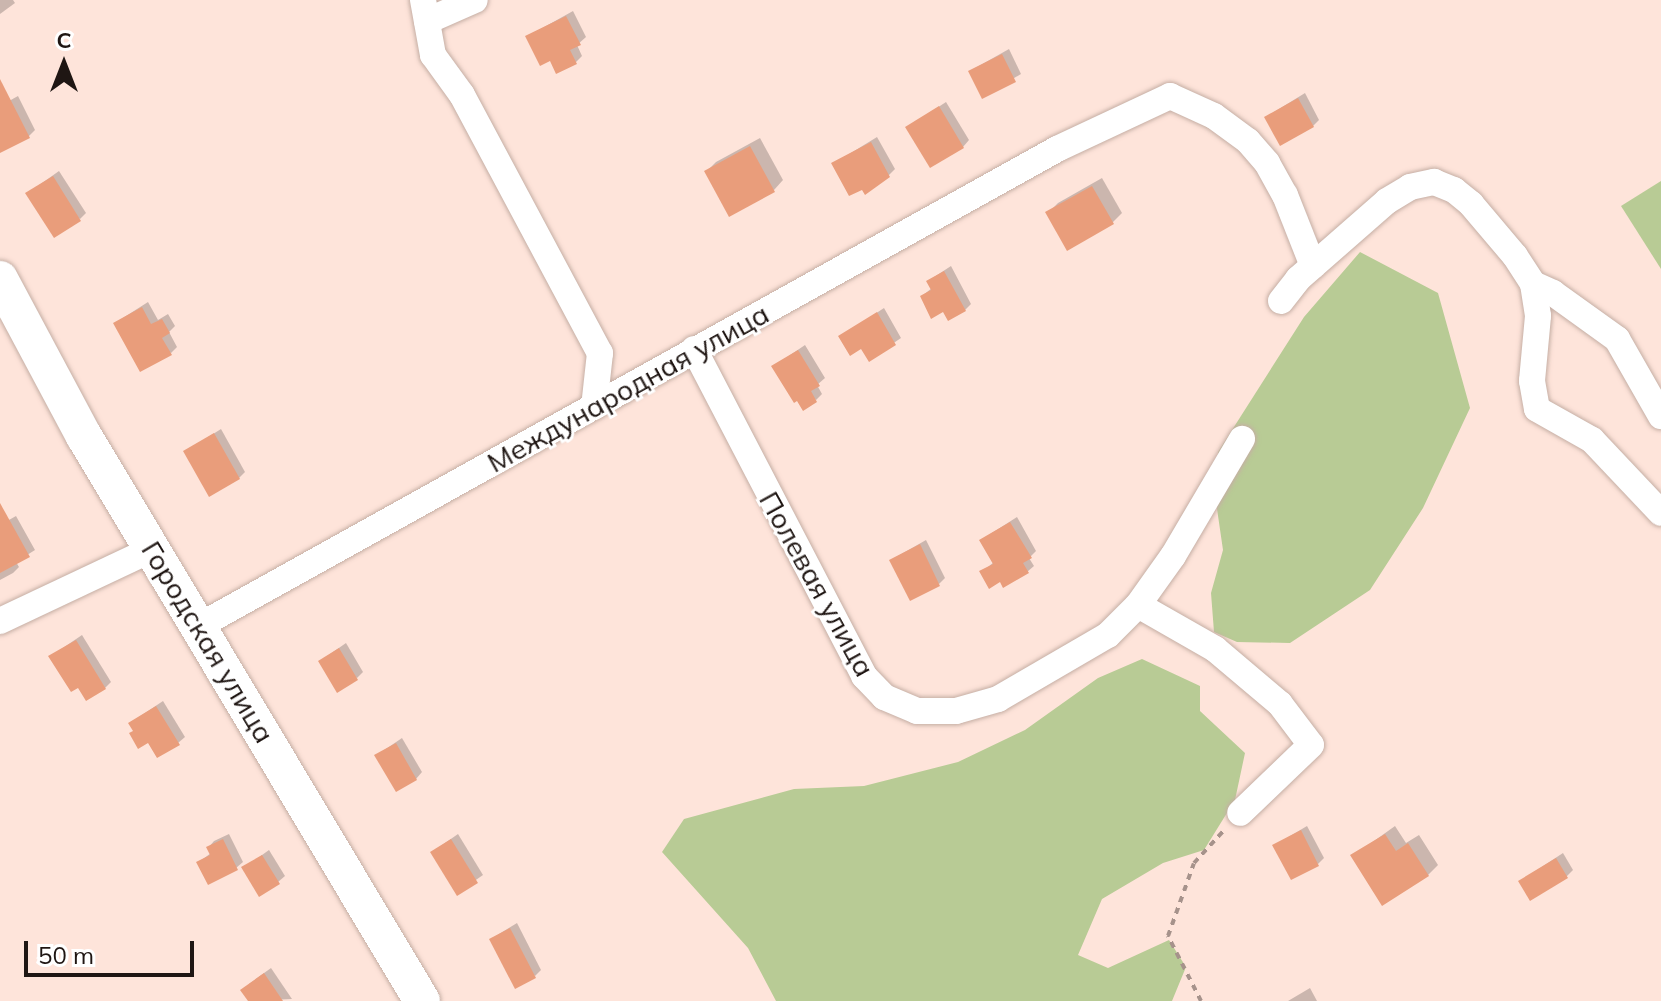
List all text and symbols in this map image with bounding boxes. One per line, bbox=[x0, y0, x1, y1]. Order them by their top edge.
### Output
north arrow bbox=[24, 24, 104, 104]
text: С bbox=[56, 26, 72, 54]
street label: Международная улица bbox=[481, 297, 775, 479]
street label: Полевая улица bbox=[752, 486, 882, 682]
street label: Городская улица bbox=[135, 535, 281, 749]
scale bar bbox=[28, 925, 198, 975]
text: 50 m bbox=[38, 940, 94, 970]

